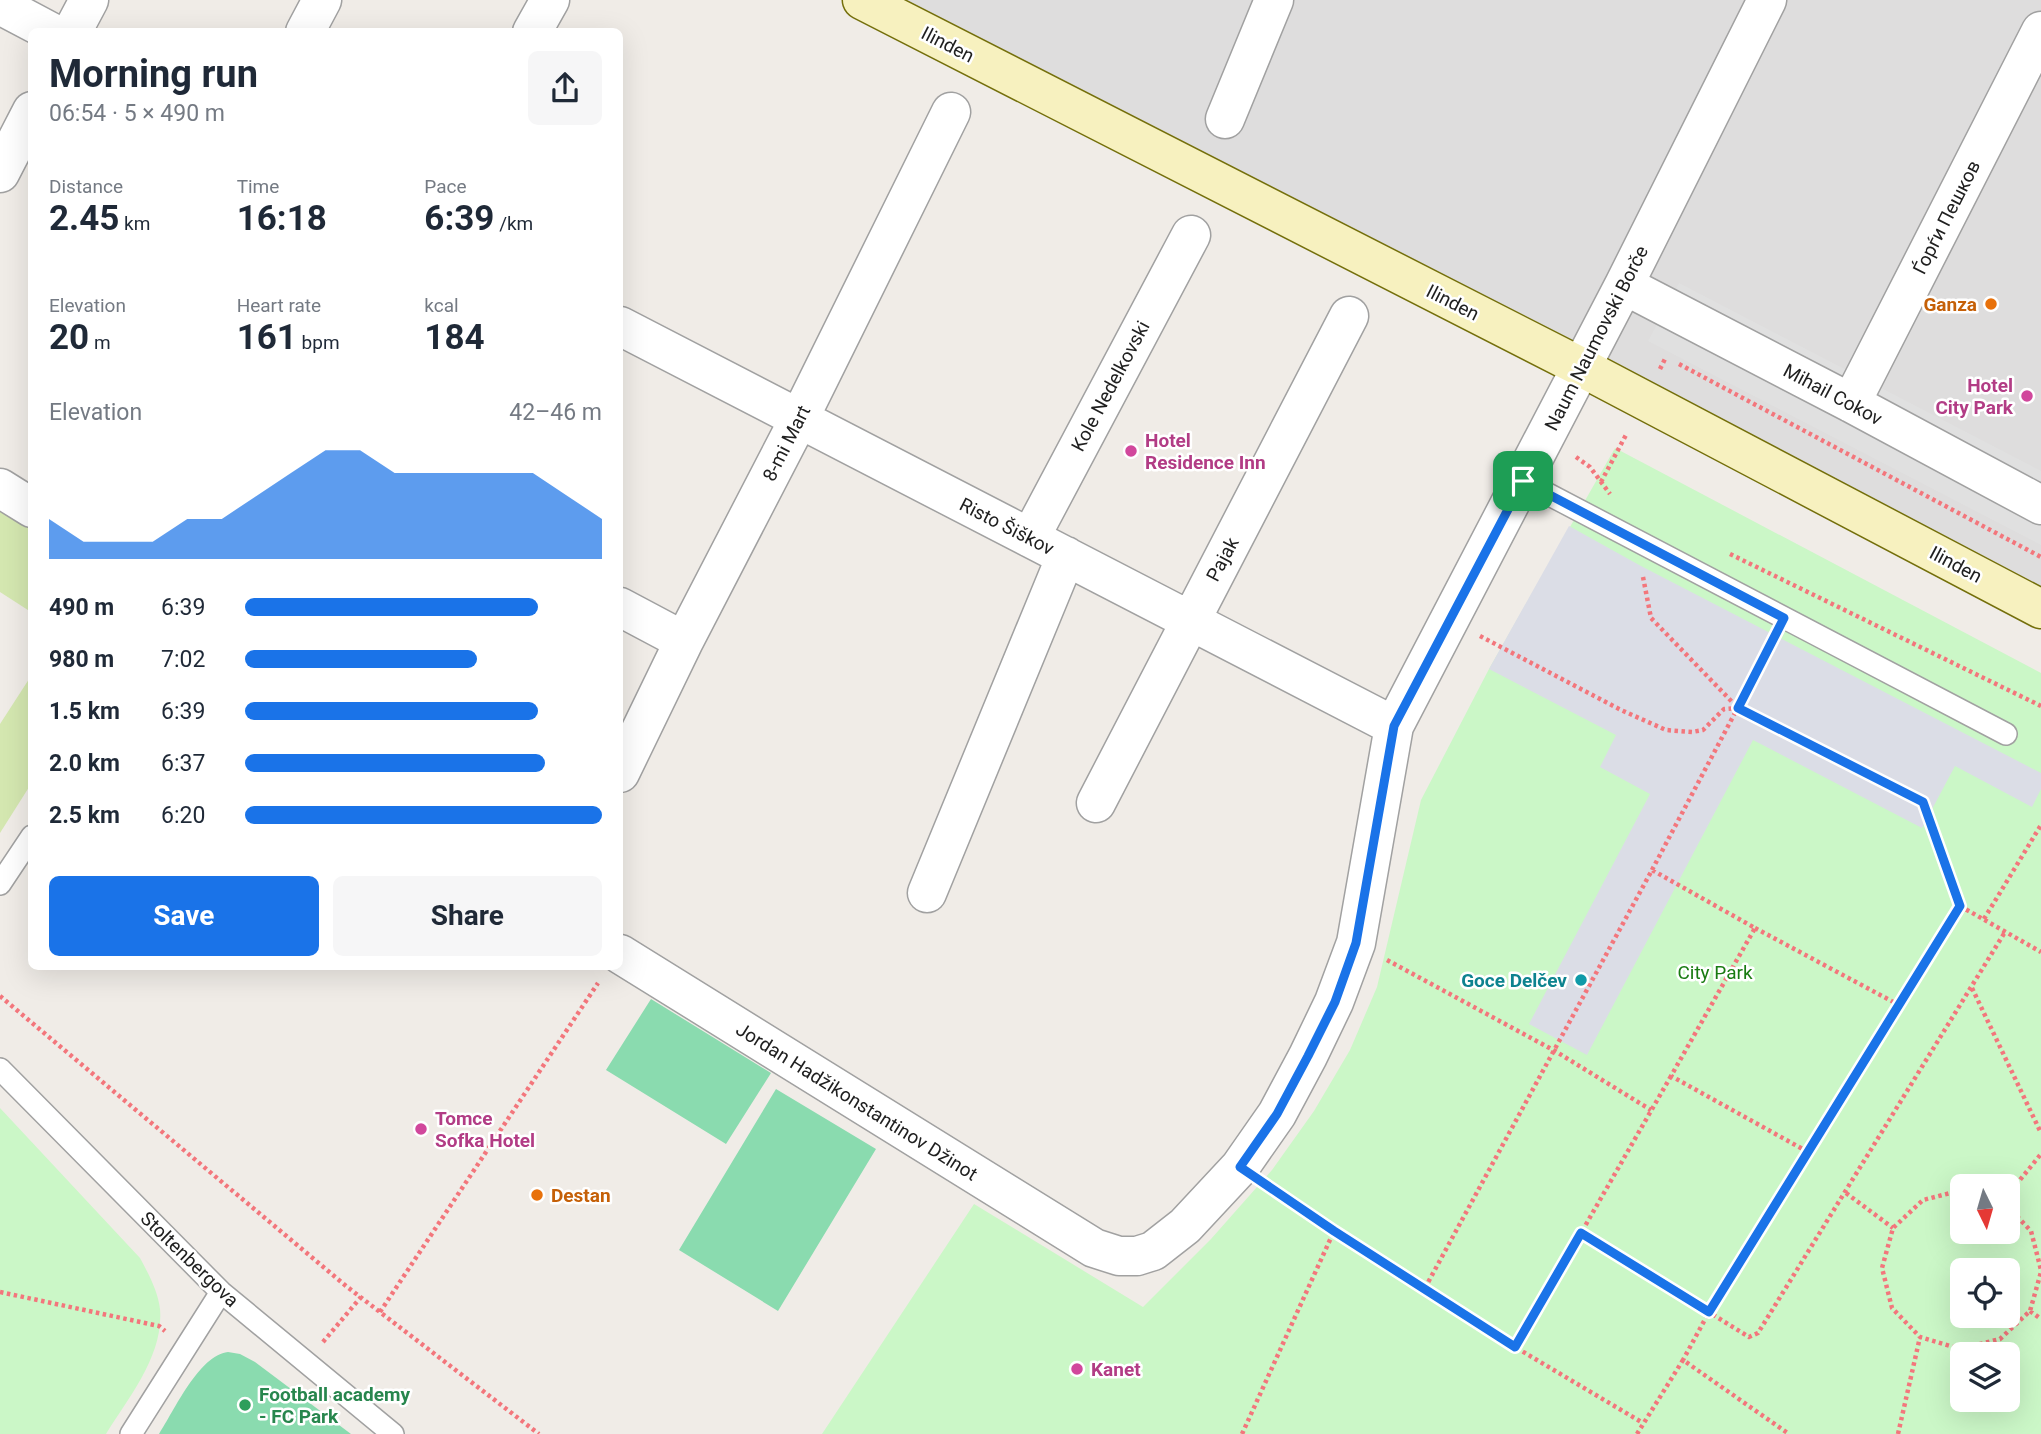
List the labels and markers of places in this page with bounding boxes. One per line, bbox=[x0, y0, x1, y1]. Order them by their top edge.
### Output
place label: Ganza bbox=[1923, 293, 1977, 316]
marker: Ganza bbox=[1983, 296, 1999, 312]
place label: Hotel City Park bbox=[1935, 374, 2014, 419]
marker: Hotel City Park bbox=[2019, 388, 2035, 404]
place label: Hotel Residence Inn bbox=[1145, 429, 1266, 474]
marker: Hotel Residence Inn bbox=[1123, 443, 1139, 459]
pin bbox=[1493, 451, 1553, 511]
place label: Goce Delčev bbox=[1461, 969, 1567, 992]
marker: Goce Delčev bbox=[1573, 972, 1589, 988]
place label: Tomce Sofka Hotel bbox=[435, 1107, 535, 1152]
marker: Tomce Sofka Hotel bbox=[413, 1121, 429, 1137]
place label: Destan bbox=[551, 1184, 611, 1207]
marker: Destan bbox=[529, 1187, 545, 1203]
place label: Kanet bbox=[1091, 1358, 1141, 1381]
marker: Kanet bbox=[1069, 1361, 1085, 1377]
place label: Football academy - FC Park bbox=[259, 1383, 410, 1428]
marker: Football academy - FC Park bbox=[237, 1397, 253, 1413]

